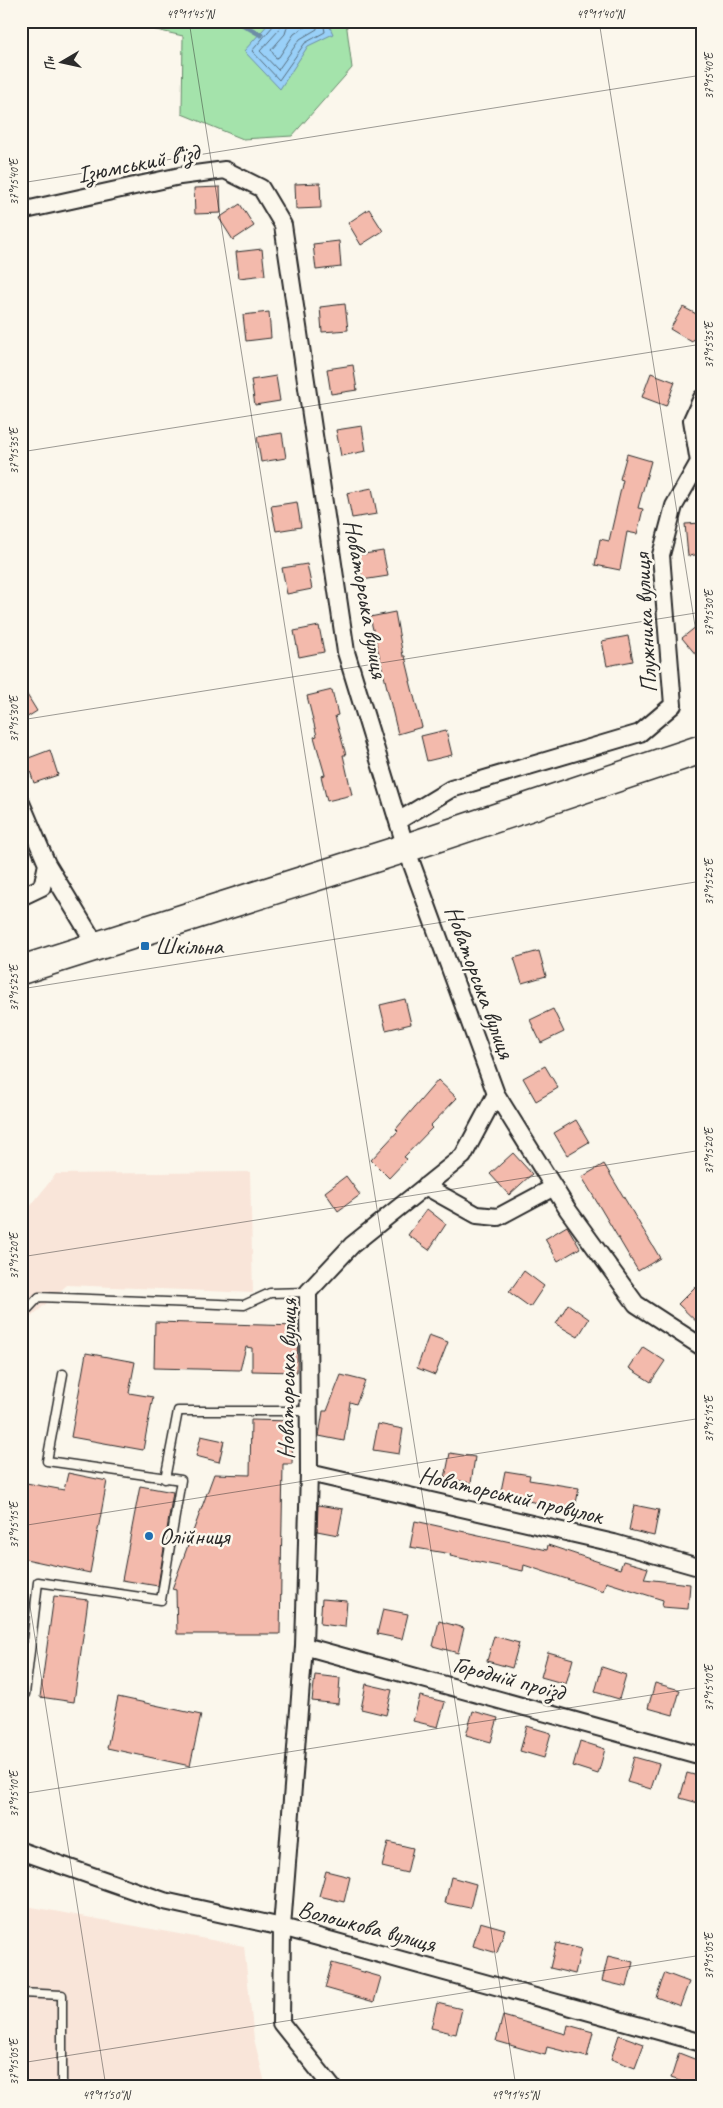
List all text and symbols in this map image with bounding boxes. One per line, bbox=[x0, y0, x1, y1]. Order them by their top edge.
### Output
text: 49°11'45"N bbox=[166, 6, 215, 22]
text: 49°11'40"N bbox=[576, 6, 625, 22]
north arrow bbox=[38, 38, 88, 88]
text: 37°15'40"E bbox=[701, 51, 717, 99]
text: Пн bbox=[40, 55, 59, 73]
street label: Ізюмський в’їзд bbox=[75, 136, 204, 190]
text: 37°15'40"E bbox=[6, 157, 22, 205]
text: 37°15'35"E bbox=[701, 320, 717, 368]
text: 37°15'35"E bbox=[6, 426, 22, 474]
street label: Новаторська вулиця bbox=[337, 517, 395, 682]
street label: Плужника вулиця bbox=[626, 551, 664, 694]
text: 37°15'30"E bbox=[701, 588, 717, 636]
text: 37°15'30"E bbox=[6, 694, 22, 742]
text: 37°15'25"E bbox=[701, 857, 717, 905]
street label: Новаторська вулиця bbox=[438, 901, 522, 1064]
place label: Шкільна bbox=[155, 931, 225, 961]
marker: Шкільна bbox=[139, 940, 151, 952]
text: 37°15'25"E bbox=[6, 963, 22, 1011]
text: 37°15'20"E bbox=[701, 1126, 717, 1174]
text: 37°15'20"E bbox=[6, 1231, 22, 1279]
street label: Новаторська вулиця bbox=[271, 1297, 303, 1460]
text: 37°15'15"E bbox=[701, 1394, 717, 1442]
street label: Новаторський провулок bbox=[416, 1459, 608, 1531]
text: 37°15'15"E bbox=[6, 1500, 22, 1548]
place label: Олійниця bbox=[159, 1521, 231, 1551]
marker: Олійниця bbox=[143, 1530, 155, 1542]
street label: Городній проїзд bbox=[450, 1649, 570, 1709]
text: 37°15'10"E bbox=[701, 1663, 717, 1711]
text: 37°15'10"E bbox=[6, 1769, 22, 1817]
street label: Волошкова вулиця bbox=[295, 1893, 440, 1959]
text: 37°15'05"E bbox=[701, 1931, 717, 1979]
text: 37°15'05"E bbox=[6, 2037, 22, 2085]
text: 49°11'50"N bbox=[82, 2087, 131, 2103]
text: 49°11'45"N bbox=[491, 2087, 540, 2103]

